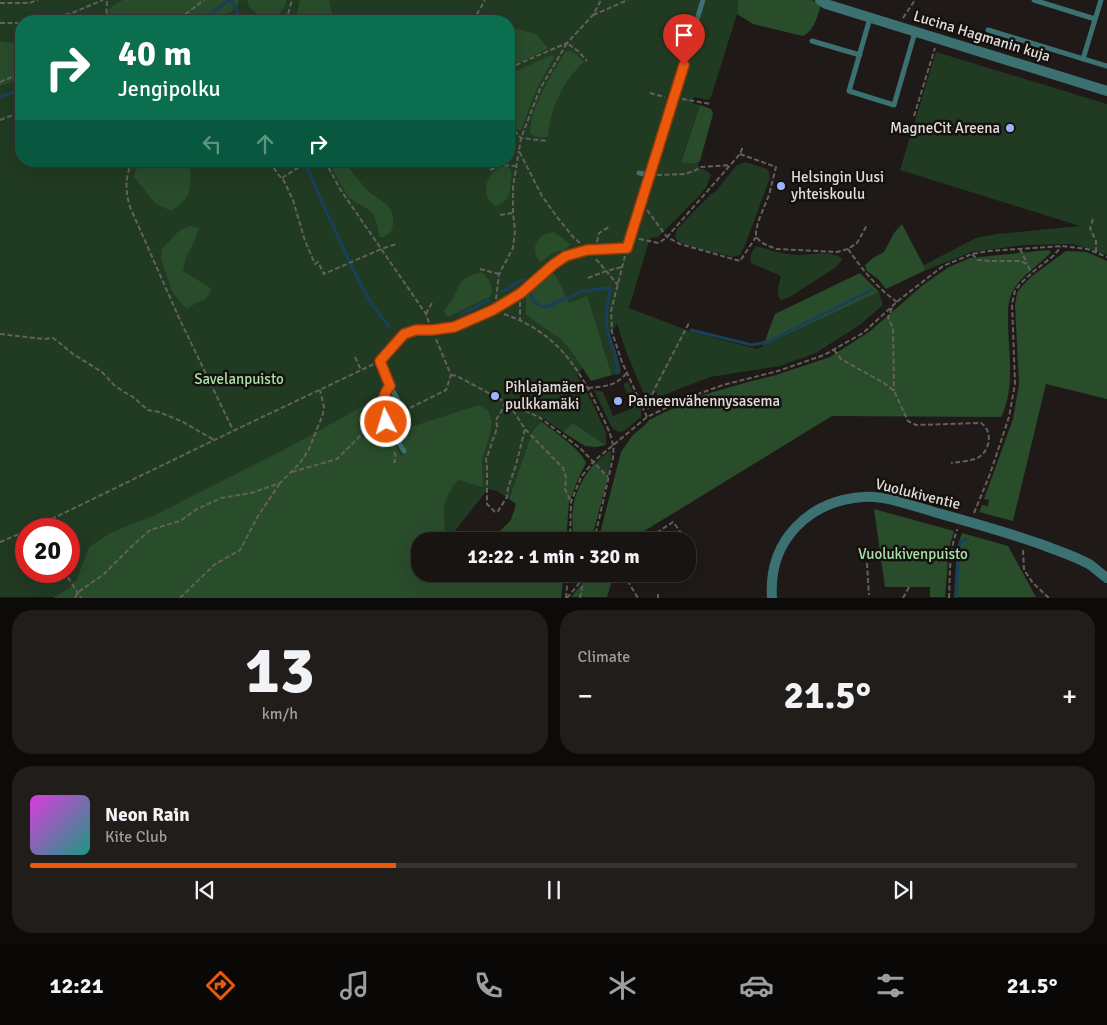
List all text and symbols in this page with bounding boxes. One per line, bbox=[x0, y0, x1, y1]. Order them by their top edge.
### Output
street label: Lucina Hagmanin kuja bbox=[911, 7, 1053, 65]
pin bbox=[663, 14, 705, 65]
icon: arrive bbox=[670, 21, 698, 49]
text: 40 m bbox=[118, 32, 192, 75]
icon: right bbox=[35, 35, 100, 100]
text: Jengipolku bbox=[118, 75, 221, 102]
place label: MagneCit Areena bbox=[890, 119, 1000, 137]
marker: MagneCit Areena bbox=[1004, 122, 1016, 134]
icon: left bbox=[198, 130, 226, 158]
icon: ahead bbox=[251, 130, 279, 158]
icon: right bbox=[304, 130, 332, 158]
place label: Helsingin Uusi yhteiskoulu bbox=[791, 168, 884, 203]
marker: Helsingin Uusi yhteiskoulu bbox=[775, 180, 787, 192]
park label: Savelanpuisto bbox=[194, 370, 284, 388]
place label: Pihlajamäen pulkkamäki bbox=[505, 378, 585, 413]
marker: Pihlajamäen pulkkamäki bbox=[489, 390, 501, 402]
place label: Paineenvähennysasema bbox=[628, 392, 780, 410]
position arrow bbox=[359, 395, 411, 447]
marker: Paineenvähennysasema bbox=[612, 395, 624, 407]
street label: Vuolukiventie bbox=[874, 475, 962, 513]
speed limit sign: 20 bbox=[15, 518, 80, 583]
text: 12:22 · 1 min · 320 m bbox=[467, 545, 640, 569]
park label: Vuolukivenpuisto bbox=[858, 545, 968, 563]
text: 13 bbox=[245, 631, 315, 711]
text: Climate bbox=[578, 647, 630, 667]
text: 21.5° bbox=[783, 672, 871, 719]
text: − bbox=[578, 679, 593, 713]
text: + bbox=[1062, 679, 1077, 713]
text: km/h bbox=[262, 704, 298, 724]
text: Neon Rain bbox=[105, 803, 190, 827]
text: Kite Club bbox=[105, 827, 167, 847]
icon: previous bbox=[191, 876, 219, 904]
icon: pause bbox=[540, 876, 568, 904]
icon: next bbox=[889, 876, 917, 904]
icon: directions bbox=[203, 968, 238, 1003]
icon: music bbox=[337, 968, 372, 1003]
icon: phone bbox=[471, 968, 506, 1003]
icon: climate bbox=[605, 968, 640, 1003]
icon: car bbox=[739, 968, 774, 1003]
icon: filters bbox=[873, 968, 908, 1003]
text: 12:21 bbox=[50, 972, 104, 999]
text: 21.5° bbox=[1007, 972, 1057, 999]

